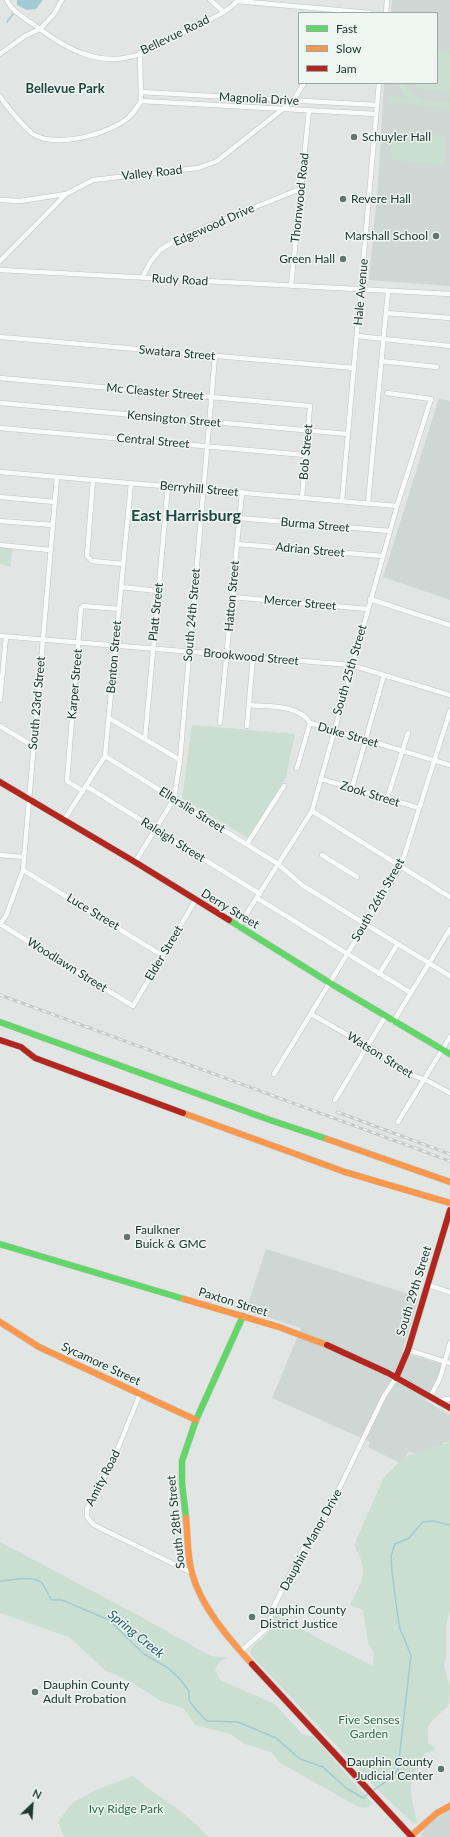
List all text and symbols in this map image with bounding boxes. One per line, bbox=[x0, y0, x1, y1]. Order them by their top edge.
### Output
street label: Bellevue Road bbox=[138, 12, 212, 58]
legend bbox=[298, 12, 438, 84]
text: Fast bbox=[336, 21, 357, 36]
text: Slow bbox=[336, 41, 361, 56]
text: Jam bbox=[336, 61, 357, 76]
district label: Bellevue Park bbox=[25, 81, 105, 97]
street label: Magnolia Drive bbox=[219, 90, 299, 108]
place label: Schuyler Hall bbox=[362, 130, 431, 144]
marker: Schuyler Hall bbox=[349, 132, 359, 142]
street label: Thornwood Road bbox=[288, 152, 312, 244]
street label: Valley Road bbox=[121, 163, 183, 183]
place label: Revere Hall bbox=[351, 192, 411, 206]
marker: Revere Hall bbox=[338, 194, 348, 204]
street label: Edgewood Drive bbox=[171, 201, 257, 249]
place label: Marshall School bbox=[345, 229, 428, 243]
marker: Marshall School bbox=[431, 231, 441, 241]
place label: Green Hall bbox=[279, 252, 335, 266]
marker: Green Hall bbox=[338, 254, 348, 264]
street label: Hale Avenue bbox=[351, 258, 371, 326]
street label: Rudy Road bbox=[151, 271, 209, 289]
street label: Swatara Street bbox=[138, 342, 216, 364]
street label: Mc Cleaster Street bbox=[106, 381, 204, 403]
street label: Kensington Street bbox=[127, 408, 221, 430]
street label: Bob Street bbox=[296, 424, 316, 480]
street label: Central Street bbox=[116, 431, 190, 451]
street label: Berryhill Street bbox=[159, 478, 239, 500]
district label: East Harrisburg bbox=[131, 506, 241, 526]
street label: Burma Street bbox=[280, 515, 350, 535]
street label: Adrian Street bbox=[275, 540, 345, 560]
street label: Hatton Street bbox=[222, 560, 242, 632]
street label: South 24th Street bbox=[181, 568, 203, 662]
street label: Platt Street bbox=[146, 582, 166, 642]
street label: Mercer Street bbox=[263, 593, 337, 613]
street label: Benton Street bbox=[104, 620, 124, 694]
street label: South 25th Street bbox=[330, 623, 370, 717]
street label: Brookwood Street bbox=[203, 646, 299, 668]
street label: Karper Street bbox=[65, 648, 85, 720]
street label: South 23rd Street bbox=[26, 656, 48, 750]
street label: Duke Street bbox=[316, 719, 380, 751]
street label: Zook Street bbox=[339, 778, 401, 810]
street label: Ellerslie Street bbox=[156, 784, 228, 836]
street label: Raleigh Street bbox=[138, 815, 208, 865]
street label: South 26th Street bbox=[348, 856, 408, 944]
street label: Derry Street bbox=[198, 886, 262, 932]
street label: Luce Street bbox=[64, 891, 122, 933]
street label: Elder Street bbox=[142, 923, 186, 983]
street label: Woodlawn Street bbox=[24, 935, 110, 995]
street label: Watson Street bbox=[344, 1029, 416, 1081]
place label: Faulkner Buick & GMC bbox=[135, 1223, 207, 1251]
marker: Faulkner Buick & GMC bbox=[122, 1232, 132, 1242]
street label: South 29th Street bbox=[393, 1244, 435, 1338]
street label: Paxton Street bbox=[197, 1285, 269, 1319]
street label: Sycamore Street bbox=[59, 1339, 143, 1389]
street label: Amity Road bbox=[83, 1448, 123, 1508]
street label: South 28th Street bbox=[164, 1475, 188, 1569]
street label: Dauphin Manor Drive bbox=[277, 1487, 345, 1593]
place label: Dauphin County District Justice bbox=[260, 1603, 346, 1631]
water label: Spring Creek bbox=[105, 1607, 167, 1661]
marker: Dauphin County District Justice bbox=[247, 1612, 257, 1622]
place label: Dauphin County Adult Probation bbox=[43, 1678, 129, 1706]
marker: Dauphin County Adult Probation bbox=[30, 1687, 40, 1697]
park label: Five Senses Garden bbox=[338, 1713, 400, 1741]
place label: Dauphin County Judicial Center bbox=[347, 1755, 433, 1783]
marker: Dauphin County Judicial Center bbox=[436, 1764, 446, 1774]
north arrow bbox=[12, 1785, 52, 1825]
text: N bbox=[31, 1786, 44, 1801]
park label: Ivy Ridge Park bbox=[89, 1802, 163, 1816]

